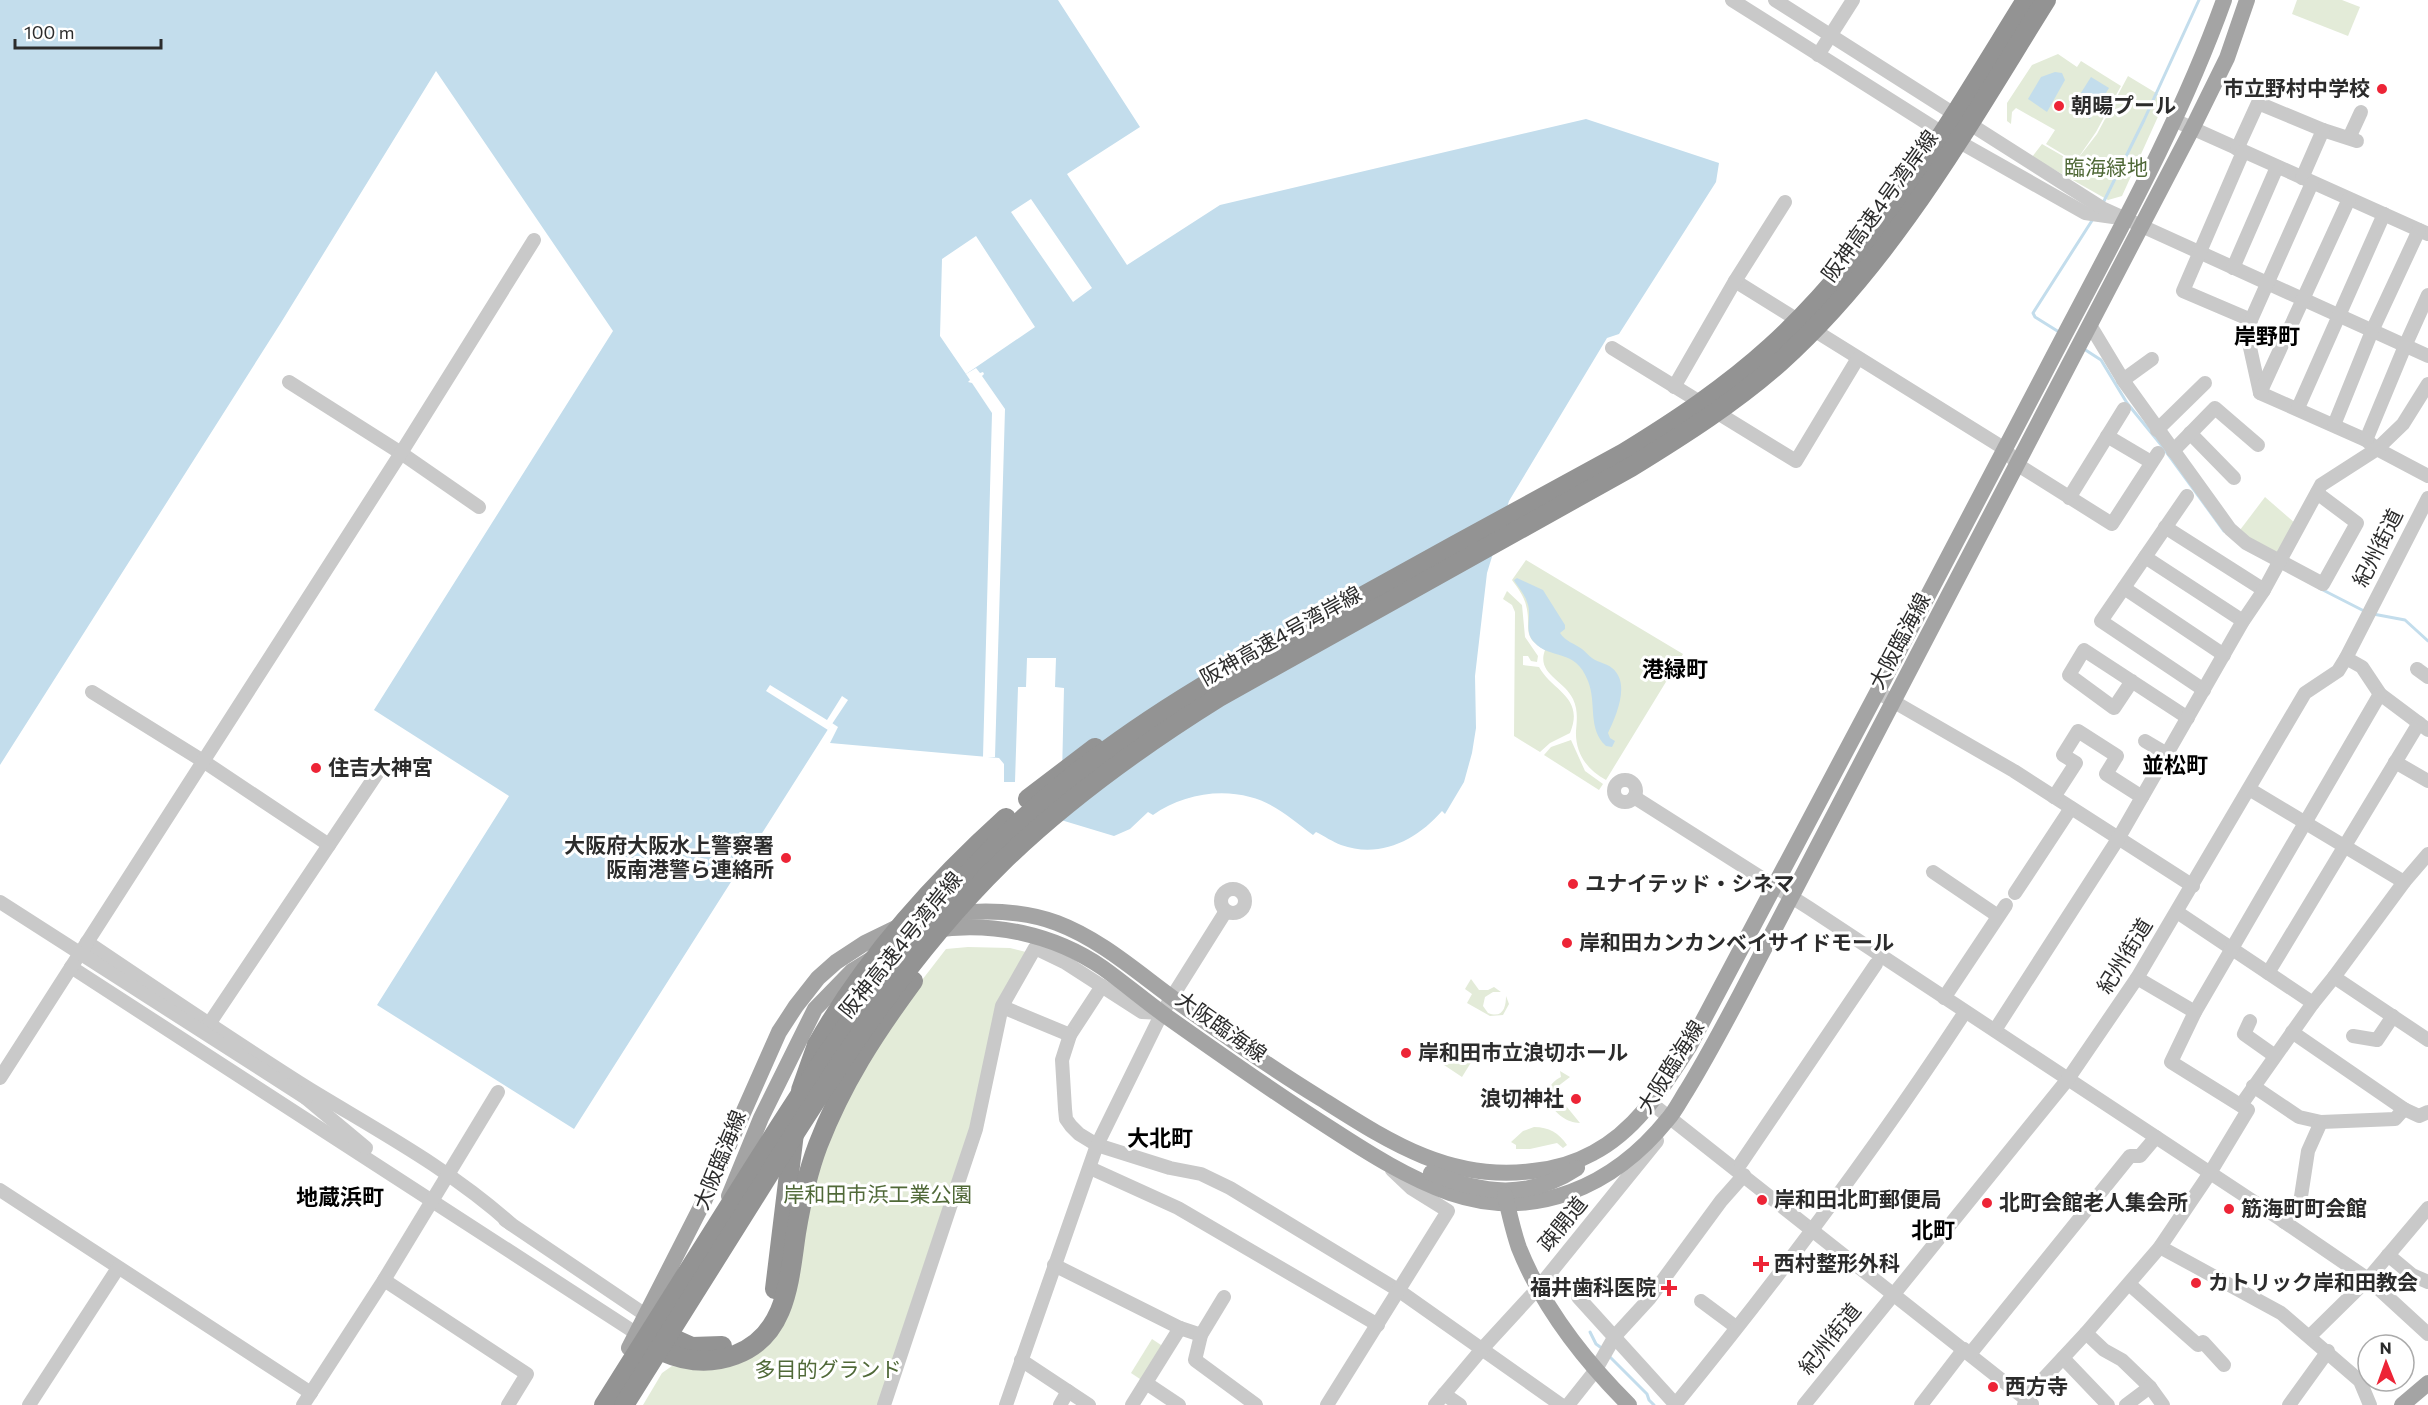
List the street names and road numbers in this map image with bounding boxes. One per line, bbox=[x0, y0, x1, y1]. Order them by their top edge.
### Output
street label: 阪神高速4号湾岸線 bbox=[1816, 125, 1942, 286]
street label: 紀州街道 bbox=[2346, 504, 2407, 590]
street label: 阪神高速4号湾岸線 bbox=[1195, 580, 1365, 689]
street label: 大阪臨海線 bbox=[1863, 588, 1934, 693]
street label: 阪神高速4号湾岸線 bbox=[833, 866, 966, 1022]
street label: 紀州街道 bbox=[2091, 913, 2157, 997]
street label: 大阪臨海線 bbox=[1172, 985, 1272, 1066]
street label: 大阪臨海線 bbox=[1631, 1015, 1708, 1117]
street label: 大阪臨海線 bbox=[687, 1106, 750, 1213]
street label: 疎開道 bbox=[1532, 1191, 1591, 1255]
street label: 紀州街道 bbox=[1793, 1298, 1865, 1379]

